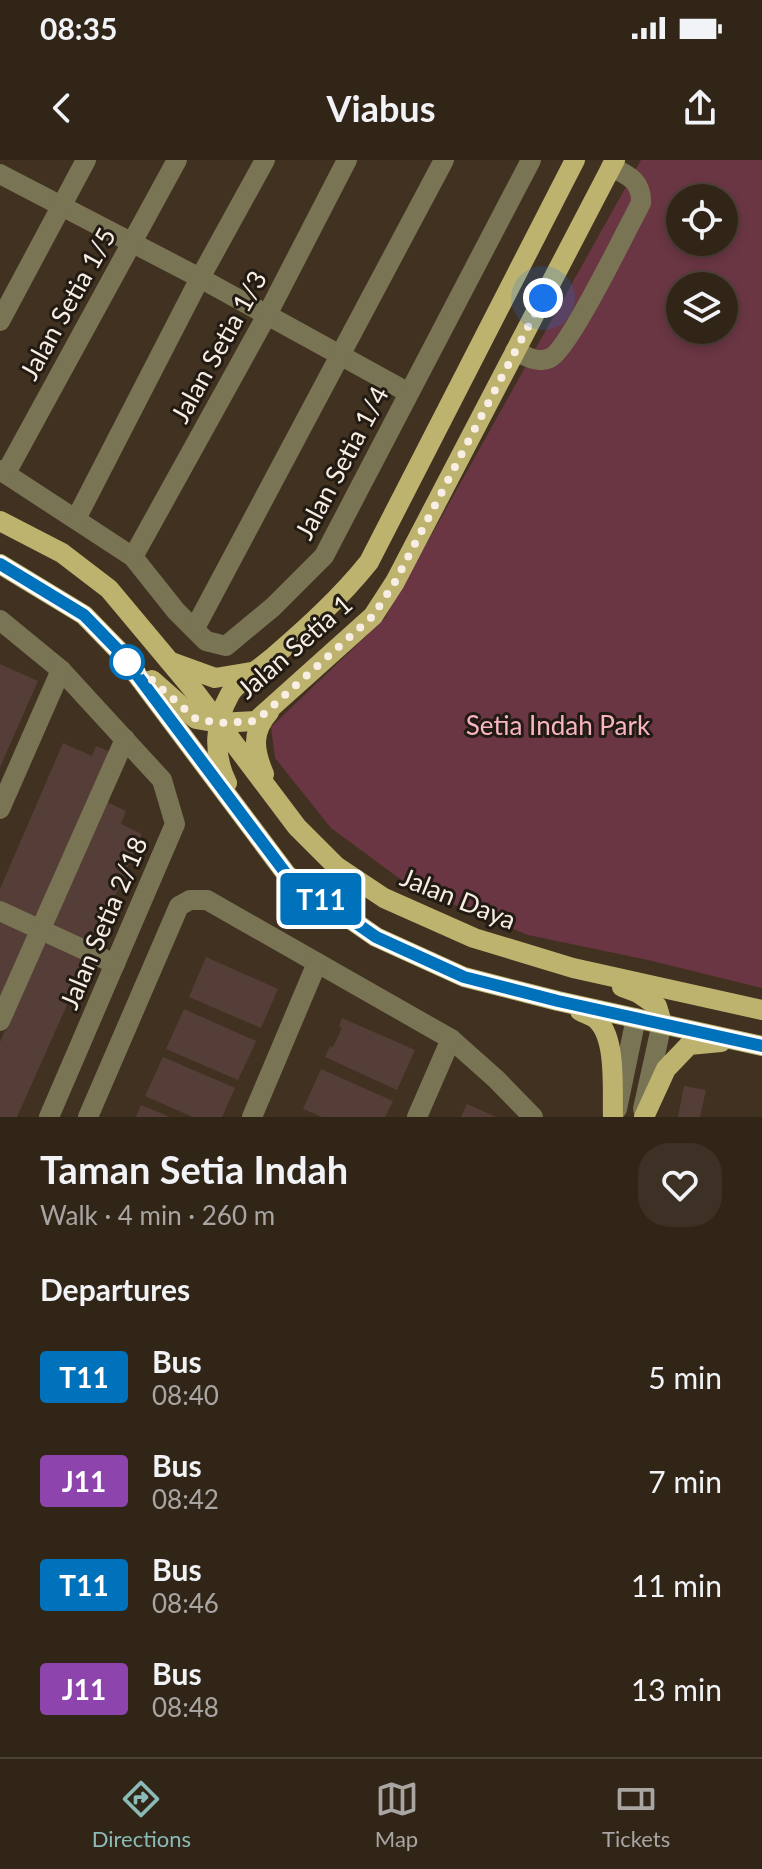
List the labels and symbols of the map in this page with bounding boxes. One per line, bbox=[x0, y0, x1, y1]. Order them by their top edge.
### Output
street label: Jalan Setia 1/5 bbox=[12, 222, 122, 385]
street label: Jalan Setia 1/3 bbox=[163, 265, 273, 428]
your location bbox=[523, 278, 563, 318]
street label: Jalan Setia 1/4 bbox=[287, 381, 395, 545]
street label: Jalan Setia 1 bbox=[230, 588, 358, 705]
unlabelled marker bbox=[110, 645, 144, 679]
park label: Setia Indah Park bbox=[466, 709, 651, 741]
street label: Jalan Setia 2/18 bbox=[52, 832, 154, 1013]
street label: Jalan Daya bbox=[396, 860, 521, 936]
line badge: T11 bbox=[275, 873, 367, 925]

